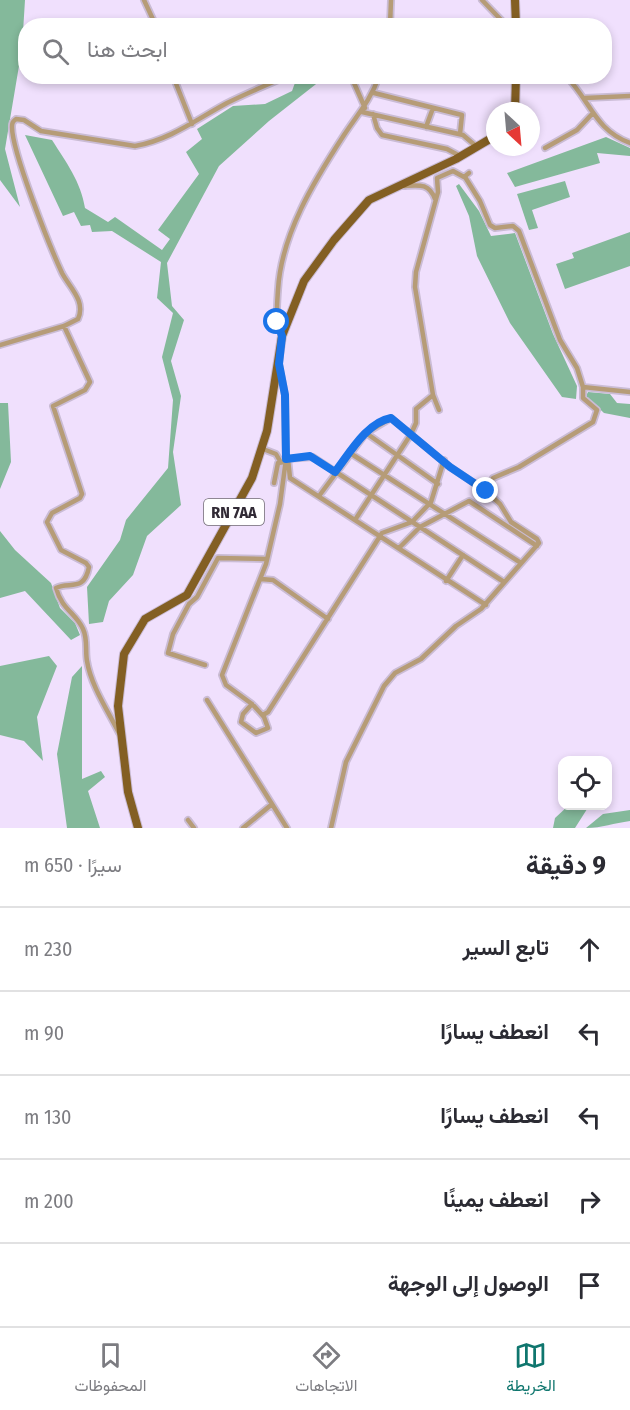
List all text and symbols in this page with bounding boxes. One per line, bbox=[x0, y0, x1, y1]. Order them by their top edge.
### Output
search box bbox=[18, 18, 612, 84]
icon: search bbox=[39, 35, 72, 68]
text: ابحث هنا bbox=[87, 36, 168, 63]
north arrow bbox=[486, 102, 540, 156]
route start bbox=[263, 308, 289, 334]
route end bbox=[472, 477, 498, 503]
road number: RN 7AA bbox=[204, 499, 264, 525]
map controls bbox=[558, 756, 612, 810]
button: locate bbox=[558, 756, 612, 810]
text: 9 دقيقة bbox=[526, 850, 606, 881]
text: سيرًا · 650 m bbox=[24, 853, 122, 877]
icon: ahead bbox=[573, 933, 606, 966]
text: تابع السير bbox=[462, 934, 549, 961]
text: 230 m bbox=[24, 937, 72, 961]
icon: left bbox=[573, 1017, 606, 1050]
text: انعطف يسارًا bbox=[440, 1018, 549, 1045]
text: 90 m bbox=[24, 1021, 64, 1045]
icon: left bbox=[573, 1101, 606, 1134]
text: انعطف يسارًا bbox=[440, 1102, 549, 1129]
text: 130 m bbox=[24, 1105, 71, 1129]
icon: right bbox=[573, 1185, 606, 1218]
text: انعطف يمينًا bbox=[443, 1186, 549, 1213]
text: 200 m bbox=[24, 1189, 74, 1213]
icon: arrive bbox=[573, 1269, 606, 1302]
text: الوصول إلى الوجهة bbox=[388, 1270, 549, 1297]
tab: المحفوظات bbox=[74, 1339, 147, 1400]
tab: الاتجاهات bbox=[295, 1339, 357, 1400]
tab: الخريطة bbox=[506, 1339, 556, 1400]

